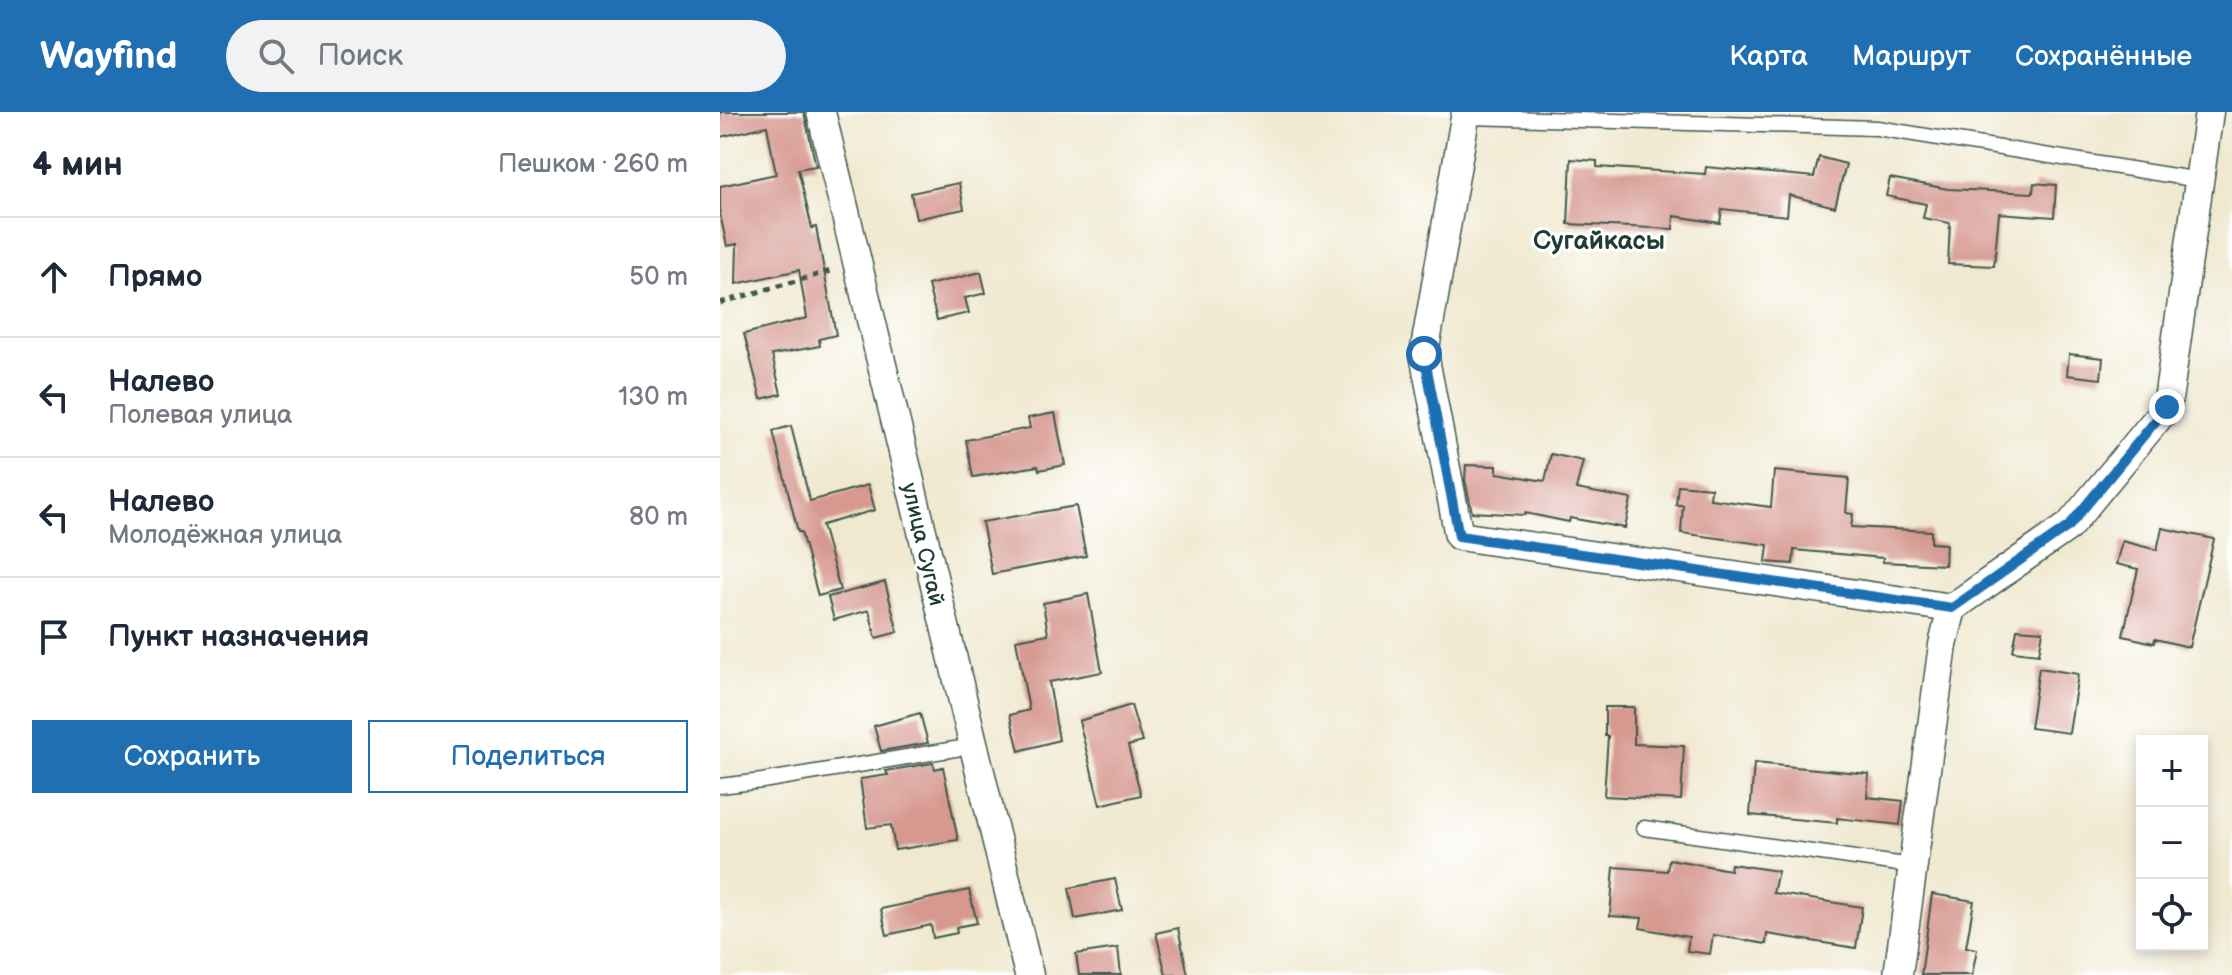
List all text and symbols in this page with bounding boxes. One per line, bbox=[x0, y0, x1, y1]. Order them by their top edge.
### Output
search box bbox=[226, 20, 786, 92]
text: Wayfind bbox=[40, 34, 178, 79]
icon: search bbox=[254, 34, 298, 78]
text: Поиск bbox=[318, 38, 403, 74]
text: Карта bbox=[1729, 40, 1808, 73]
text: Маршрут bbox=[1852, 40, 1971, 73]
text: Сохранённые bbox=[2015, 40, 2192, 73]
text: 4 мин bbox=[32, 144, 123, 185]
text: Пешком · 260 m bbox=[498, 149, 688, 180]
district label: Сугайкасы bbox=[1533, 226, 1665, 257]
icon: ahead bbox=[32, 255, 76, 299]
text: Прямо bbox=[108, 259, 202, 295]
text: 50 m bbox=[629, 262, 688, 293]
route start bbox=[1406, 336, 1442, 372]
text: Налево bbox=[108, 364, 214, 400]
icon: left bbox=[32, 375, 76, 419]
text: 130 m bbox=[618, 382, 688, 413]
route end bbox=[2149, 389, 2185, 425]
text: Полевая улица bbox=[108, 400, 292, 431]
street label: улица Сугай bbox=[895, 480, 950, 609]
text: Налево bbox=[108, 484, 214, 520]
icon: left bbox=[32, 495, 76, 539]
text: 80 m bbox=[629, 502, 688, 533]
text: Молодёжная улица bbox=[108, 520, 342, 551]
icon: arrive bbox=[32, 615, 76, 659]
text: Пункт назначения bbox=[108, 619, 369, 655]
button: Сохранить bbox=[32, 720, 352, 793]
button: Поделиться bbox=[368, 720, 688, 793]
map controls bbox=[2136, 735, 2208, 951]
button: + bbox=[2136, 735, 2208, 807]
button: − bbox=[2136, 807, 2208, 879]
button: locate bbox=[2136, 879, 2208, 951]

